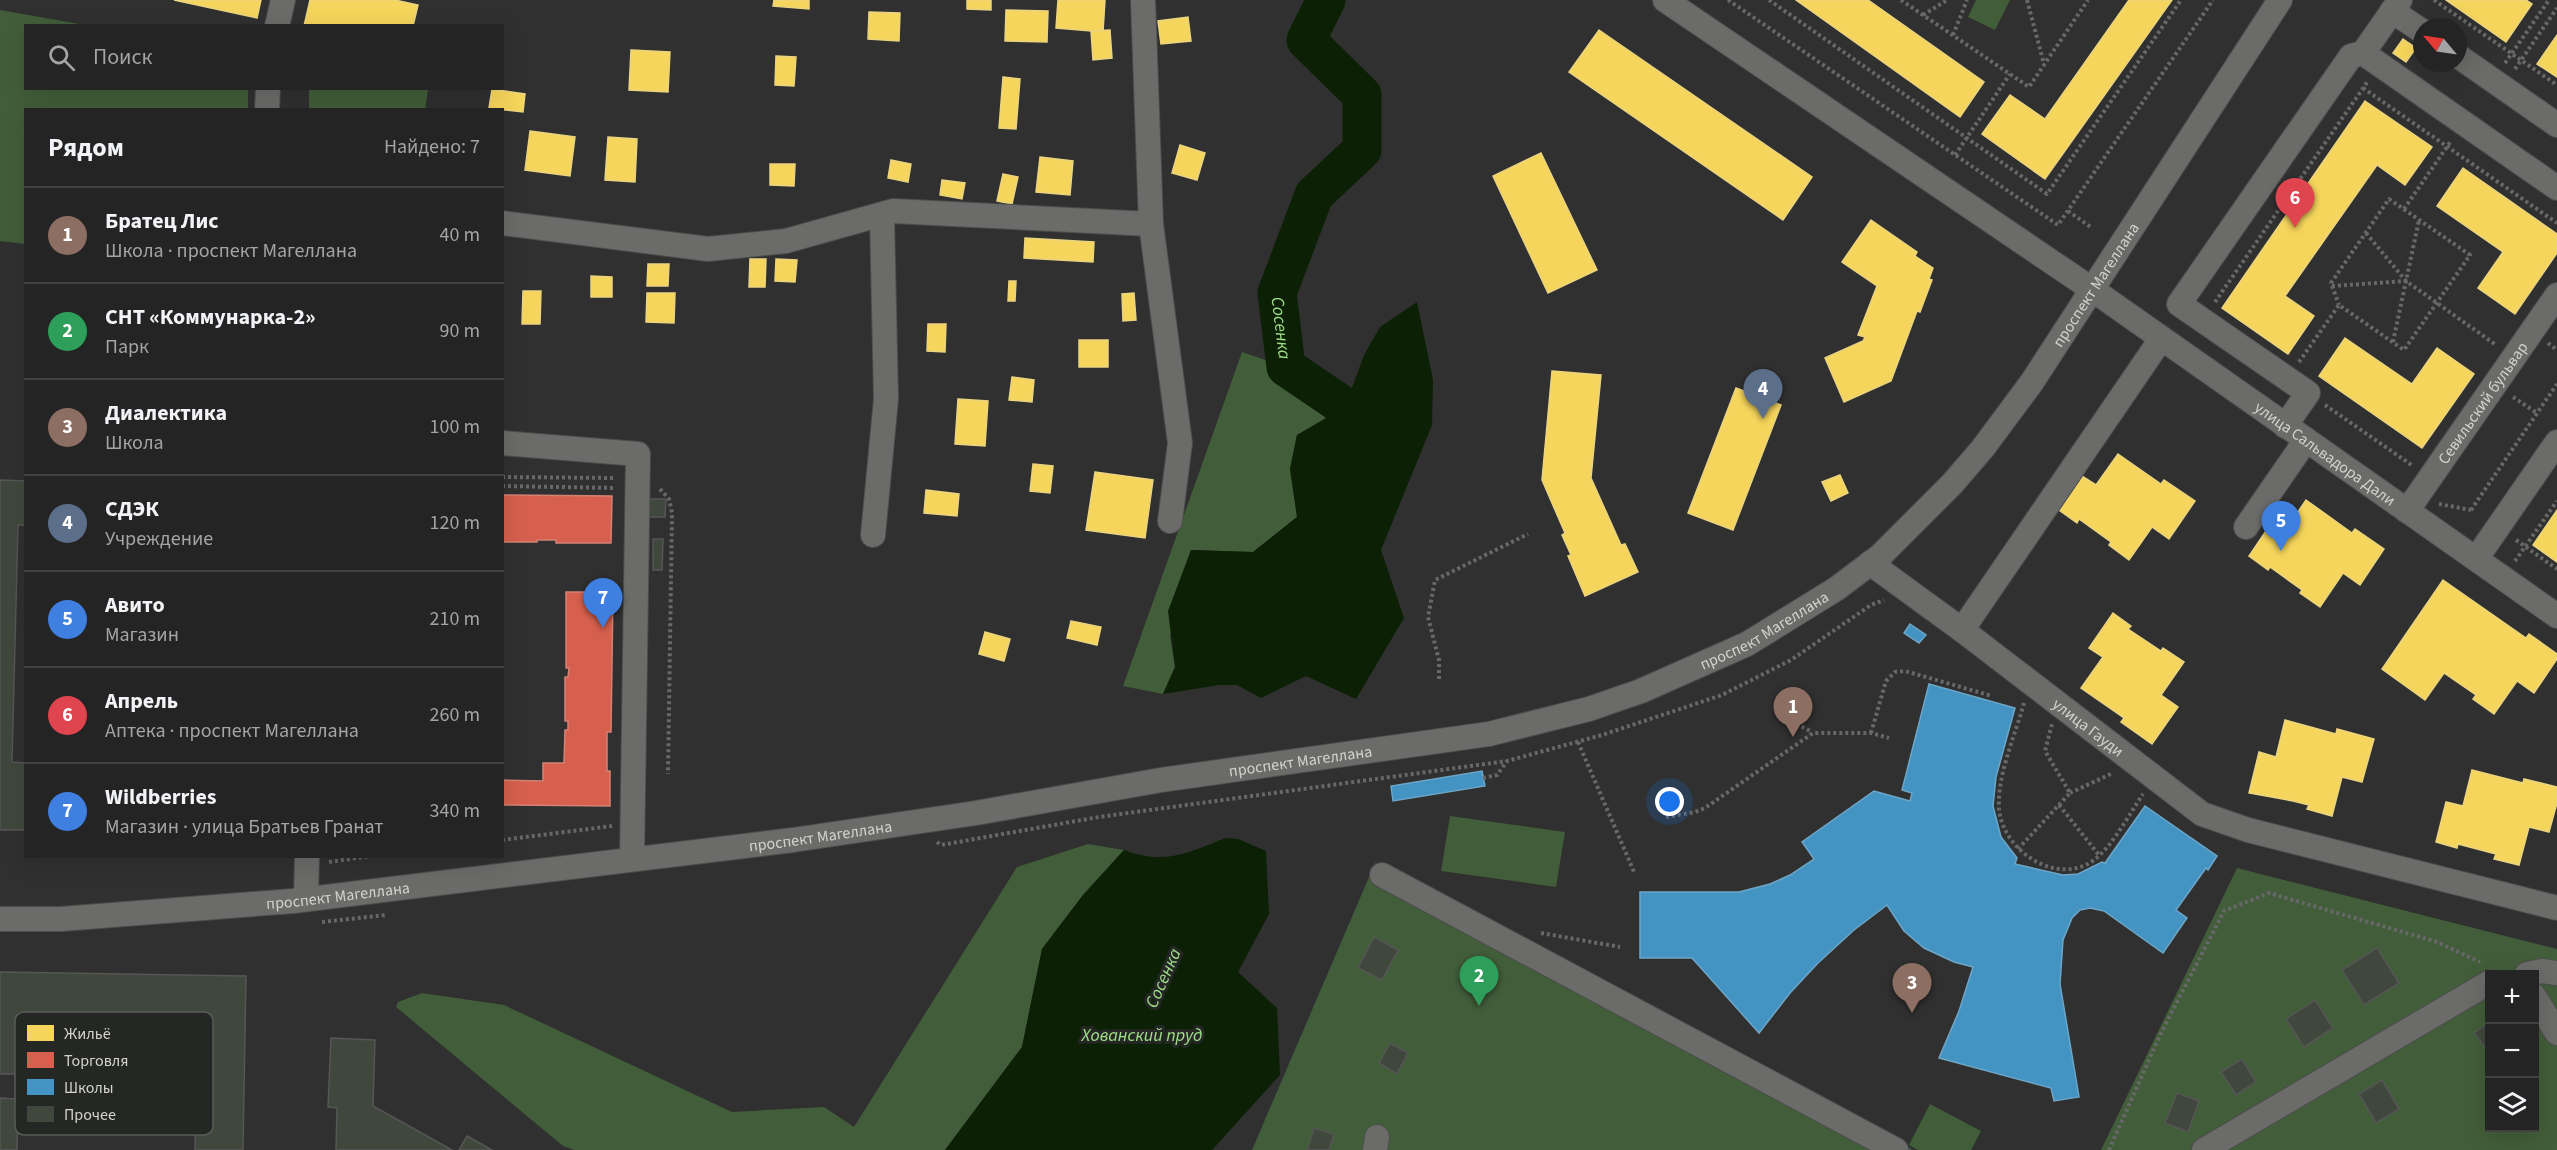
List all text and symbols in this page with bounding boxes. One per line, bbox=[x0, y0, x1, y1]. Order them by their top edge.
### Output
north arrow bbox=[2413, 18, 2467, 72]
search box bbox=[24, 24, 504, 90]
icon: search bbox=[45, 41, 78, 74]
text: Поиск bbox=[93, 41, 152, 73]
text: Рядом bbox=[48, 129, 124, 166]
text: Найдено: 7 bbox=[384, 133, 480, 161]
pin: 6 bbox=[2276, 178, 2314, 228]
text: Братец Лис bbox=[105, 205, 219, 237]
street label: проспект Магеллана bbox=[2048, 218, 2145, 352]
text: 1 bbox=[62, 221, 73, 249]
text: 40 m bbox=[440, 221, 480, 249]
text: Школа · проспект Магеллана bbox=[105, 237, 357, 265]
water label: Сосенка bbox=[1265, 295, 1297, 361]
text: СНТ «Коммунарка-2» bbox=[105, 301, 316, 333]
text: 2 bbox=[62, 317, 73, 345]
text: 90 m bbox=[440, 317, 480, 345]
text: Парк bbox=[105, 333, 149, 361]
street label: Севильский бульвар bbox=[2433, 337, 2533, 469]
pin: 4 bbox=[1744, 370, 1782, 419]
text: Диалектика bbox=[105, 397, 227, 429]
street label: улица Сальвадора Дали bbox=[2250, 397, 2400, 511]
text: 3 bbox=[62, 413, 73, 441]
text: 100 m bbox=[430, 413, 480, 441]
text: Школа bbox=[105, 429, 164, 457]
text: СДЭК bbox=[105, 493, 159, 525]
pin: 5 bbox=[2262, 502, 2300, 551]
text: 4 bbox=[62, 509, 73, 537]
text: 120 m bbox=[430, 509, 480, 537]
text: Учреждение bbox=[105, 525, 213, 553]
pin: 7 bbox=[584, 578, 622, 628]
street label: проспект Магеллана bbox=[1696, 586, 1833, 676]
text: Авито bbox=[105, 589, 165, 621]
text: 5 bbox=[62, 605, 73, 633]
text: 210 m bbox=[430, 605, 480, 633]
text: Магазин bbox=[105, 621, 179, 649]
text: Апрель bbox=[105, 685, 178, 717]
pin: 1 bbox=[1774, 688, 1812, 737]
street label: улица Гауди bbox=[2048, 693, 2128, 762]
text: 6 bbox=[62, 701, 73, 729]
text: 260 m bbox=[430, 701, 480, 729]
text: Аптека · проспект Магеллана bbox=[105, 717, 359, 745]
street label: проспект Магеллана bbox=[1227, 741, 1374, 782]
text: Wildberries bbox=[105, 781, 217, 813]
your location bbox=[1655, 787, 1684, 816]
text: 7 bbox=[62, 797, 73, 825]
text: 340 m bbox=[430, 797, 480, 825]
text: Магазин · улица Братьев Гранат bbox=[105, 813, 384, 841]
street label: проспект Магеллана bbox=[747, 816, 894, 857]
street label: проспект Магеллана bbox=[265, 877, 411, 915]
water label: Сосенка bbox=[1139, 944, 1188, 1012]
pin: 2 bbox=[1460, 956, 1498, 1006]
pin: 3 bbox=[1892, 964, 1932, 1013]
map controls bbox=[2485, 970, 2539, 1132]
button: + bbox=[2485, 970, 2539, 1024]
legend bbox=[15, 1012, 213, 1135]
text: Жильё bbox=[64, 1023, 111, 1045]
water label: Хованский пруд bbox=[1081, 1023, 1202, 1048]
button: − bbox=[2485, 1024, 2539, 1078]
text: Торговля bbox=[64, 1050, 129, 1072]
text: Школы bbox=[64, 1077, 114, 1099]
button: layers bbox=[2485, 1078, 2539, 1132]
text: Прочее bbox=[64, 1104, 116, 1126]

